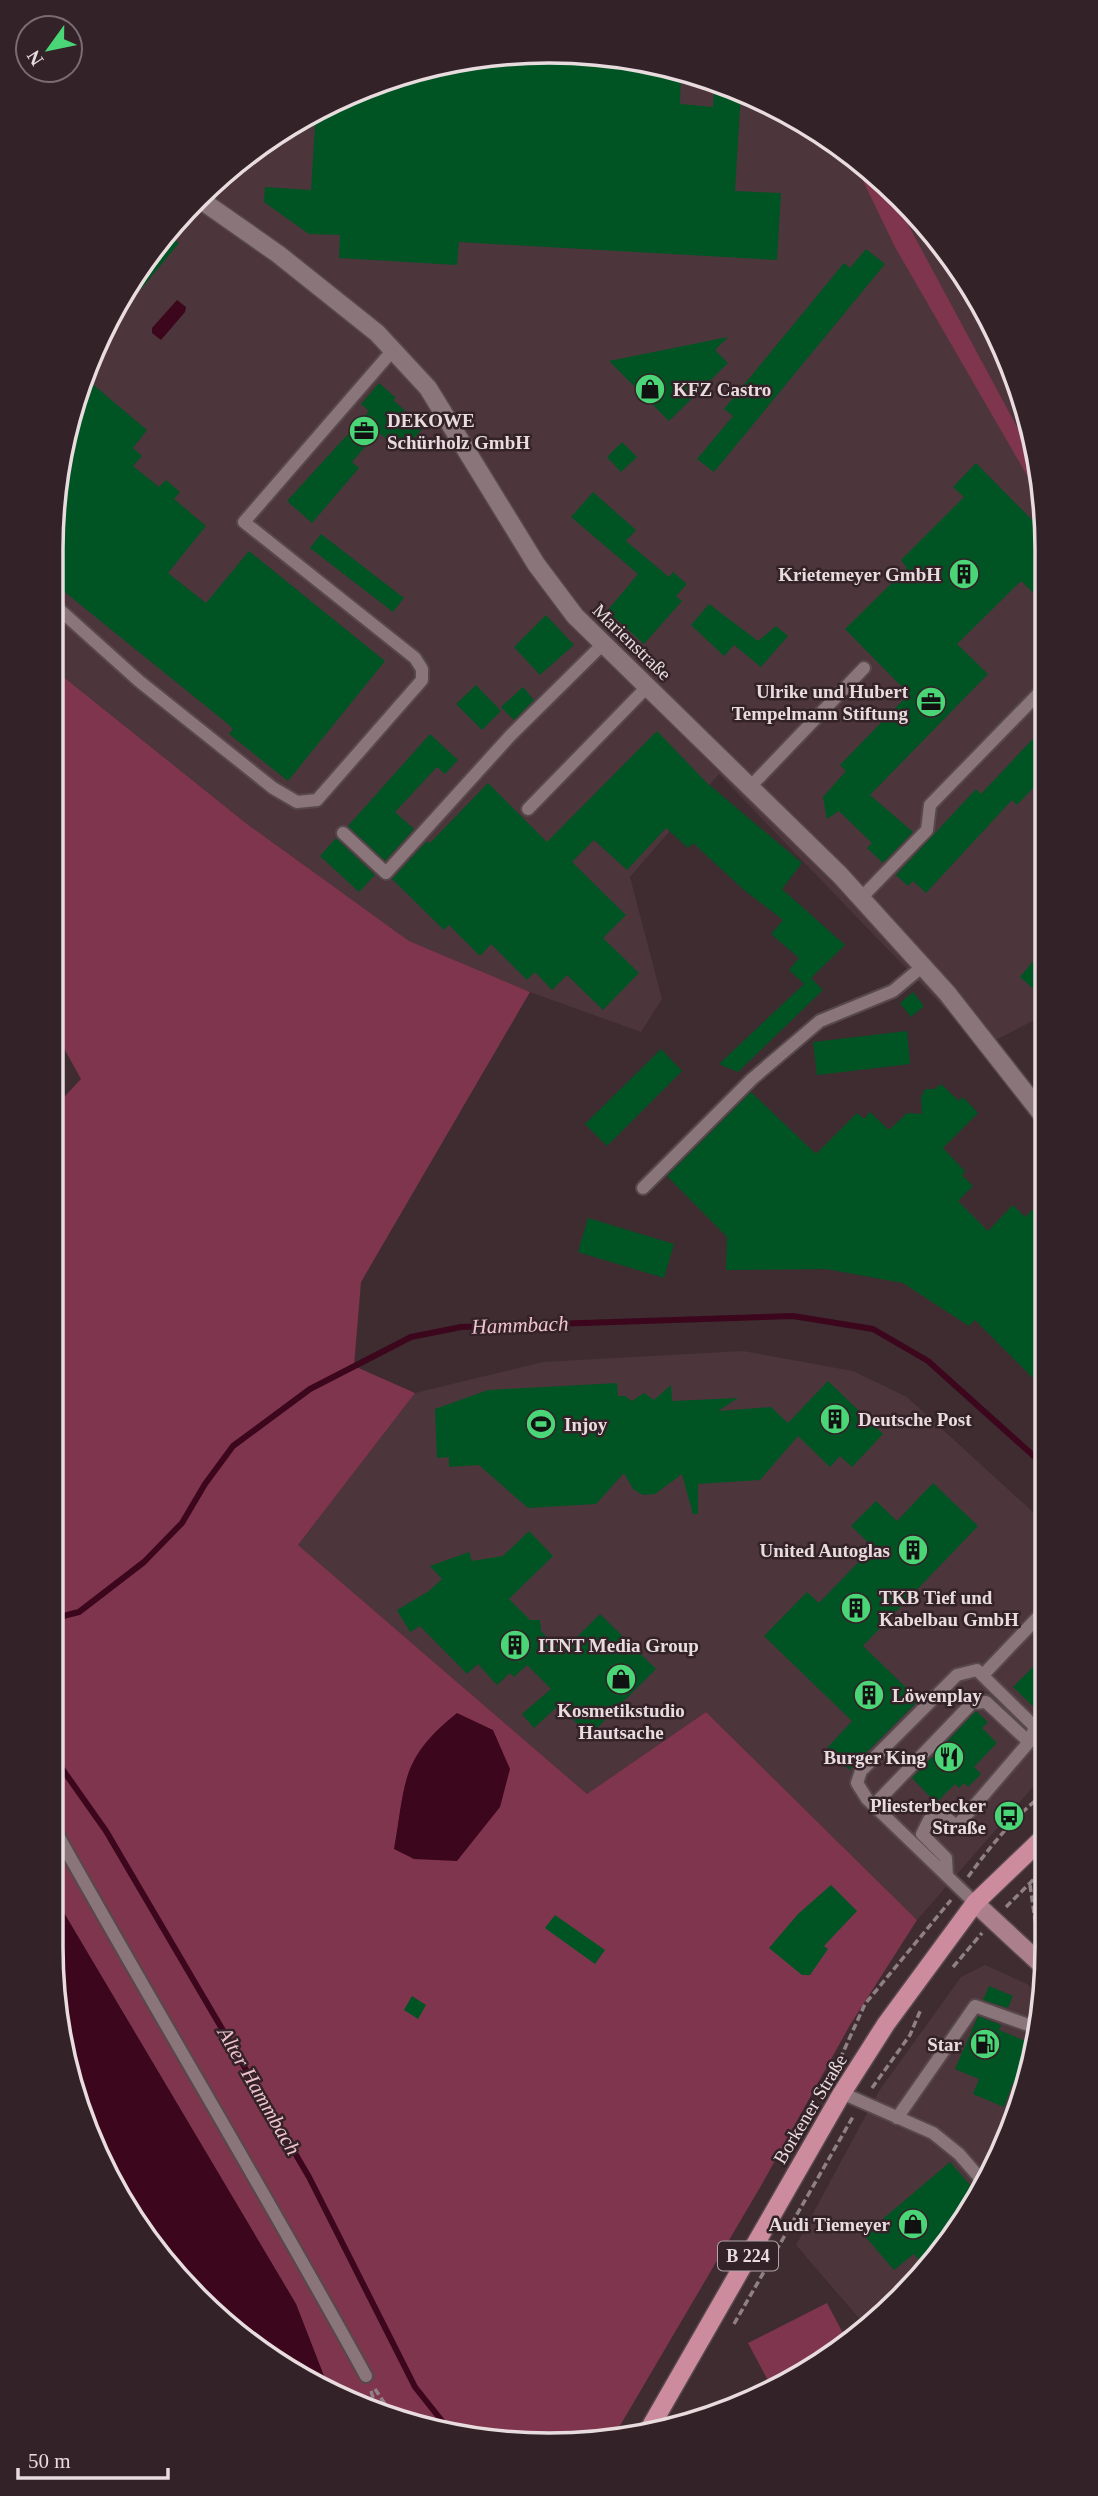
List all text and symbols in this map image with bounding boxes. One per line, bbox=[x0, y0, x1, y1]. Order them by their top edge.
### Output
north arrow bbox=[14, 14, 84, 84]
text: N bbox=[22, 46, 48, 69]
shop icon: KFZ Castro bbox=[633, 372, 667, 406]
place label: KFZ Castro bbox=[673, 379, 771, 400]
place label: DEKOWE Schürholz GmbH bbox=[387, 410, 530, 453]
office icon: DEKOWE Schürholz GmbH bbox=[347, 414, 381, 448]
building icon: Krietemeyer GmbH bbox=[947, 557, 981, 591]
place label: Krietemeyer GmbH bbox=[778, 564, 941, 585]
street label: Marienstraße bbox=[589, 600, 675, 684]
place label: Ulrike und Hubert Tempelmann Stiftung bbox=[732, 681, 909, 724]
office icon: Ulrike und Hubert Tempelmann Stiftung bbox=[914, 685, 948, 719]
water label: Hammbach bbox=[470, 1311, 569, 1339]
building icon: Deutsche Post bbox=[818, 1402, 852, 1436]
sports icon: Injoy bbox=[524, 1407, 558, 1441]
place label: Deutsche Post bbox=[858, 1409, 972, 1430]
place label: Injoy bbox=[564, 1414, 608, 1435]
building icon: United Autoglas bbox=[896, 1533, 930, 1567]
place label: United Autoglas bbox=[760, 1540, 890, 1561]
place label: TKB Tief und Kabelbau GmbH bbox=[879, 1587, 1019, 1630]
building icon: TKB Tief und Kabelbau GmbH bbox=[839, 1591, 873, 1625]
building icon: ITNT Media Group bbox=[498, 1628, 532, 1662]
place label: ITNT Media Group bbox=[538, 1635, 699, 1656]
shop icon: Kosmetikstudio Hautsache bbox=[604, 1662, 638, 1696]
building icon: Löwenplay bbox=[852, 1678, 886, 1712]
place label: Löwenplay bbox=[892, 1685, 982, 1706]
place label: Kosmetikstudio Hautsache bbox=[557, 1700, 685, 1743]
restaurant icon: Burger King bbox=[932, 1740, 966, 1774]
place label: Burger King bbox=[823, 1747, 926, 1768]
place label: Pliesterbecker Straße bbox=[870, 1795, 987, 1838]
bus stop icon: Pliesterbecker Straße bbox=[992, 1799, 1026, 1833]
water label: Alter Hammbach bbox=[212, 2021, 305, 2159]
fuel station icon: Star bbox=[968, 2027, 1002, 2061]
place label: Star bbox=[927, 2034, 963, 2055]
street label: Borkener Straße bbox=[769, 2050, 851, 2168]
shop icon: Audi Tiemeyer bbox=[896, 2207, 930, 2241]
place label: Audi Tiemeyer bbox=[769, 2214, 891, 2235]
road number: B 224 bbox=[718, 2242, 778, 2270]
scale bar bbox=[18, 2436, 168, 2480]
text: 50 m bbox=[28, 2449, 71, 2473]

